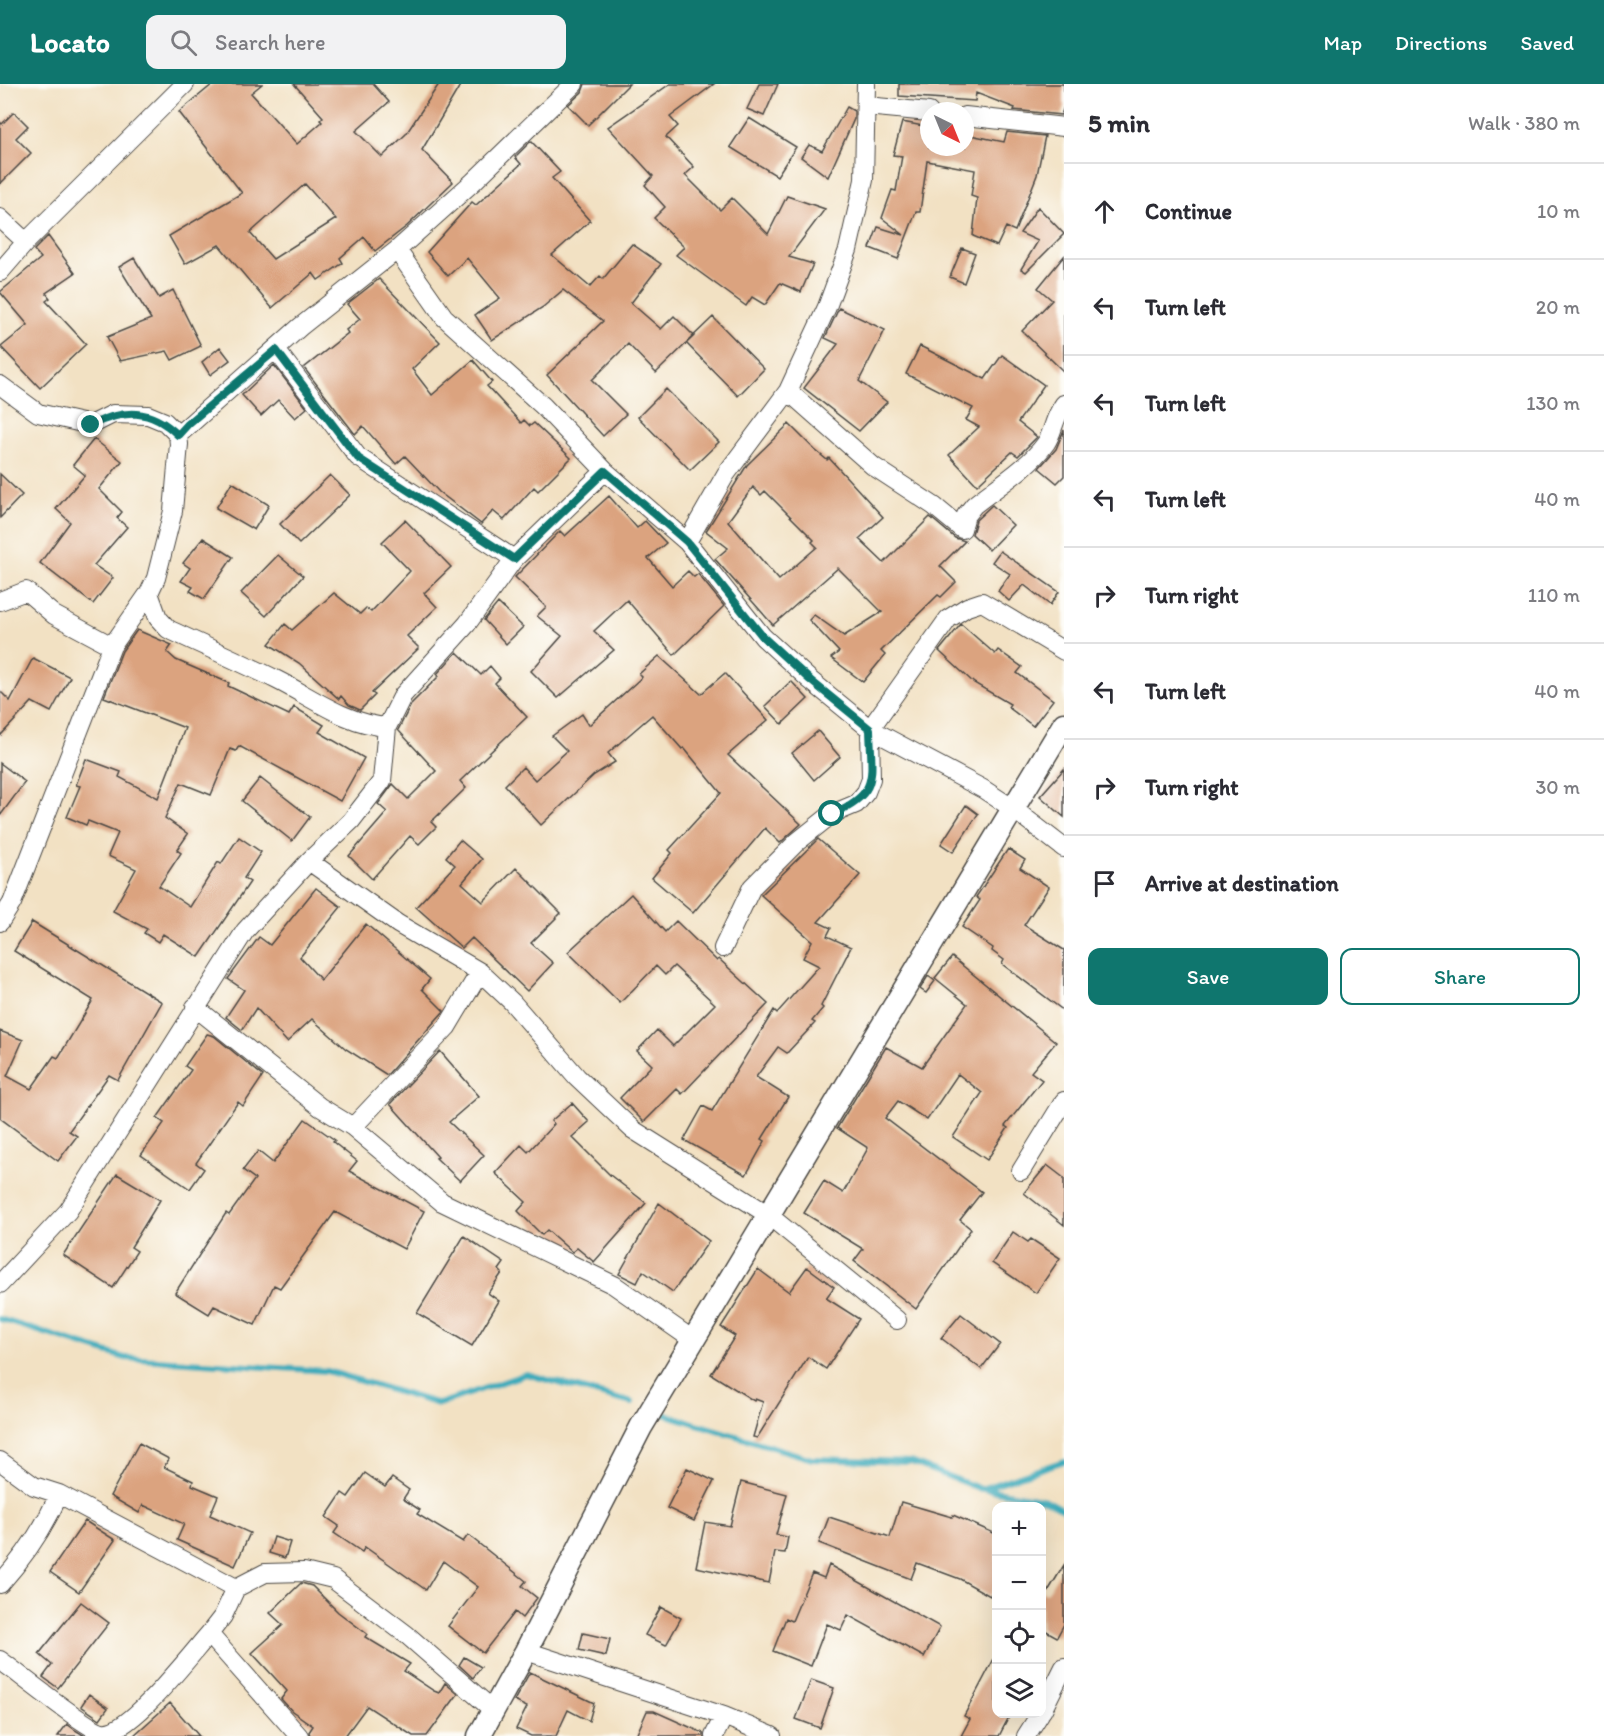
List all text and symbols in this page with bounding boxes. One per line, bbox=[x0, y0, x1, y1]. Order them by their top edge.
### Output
search box bbox=[146, 15, 566, 69]
text: Locato bbox=[30, 25, 110, 59]
icon: search bbox=[167, 26, 200, 59]
text: Search here bbox=[215, 29, 325, 56]
text: Map bbox=[1324, 30, 1362, 55]
text: Directions bbox=[1395, 30, 1487, 55]
text: Saved bbox=[1520, 30, 1574, 55]
north arrow bbox=[920, 102, 974, 156]
text: 5 min bbox=[1088, 107, 1150, 139]
text: Walk · 380 m bbox=[1468, 111, 1580, 135]
icon: ahead bbox=[1088, 195, 1121, 228]
text: Continue bbox=[1145, 198, 1232, 225]
text: 10 m bbox=[1537, 199, 1580, 223]
icon: left bbox=[1088, 291, 1121, 324]
text: Turn left bbox=[1145, 294, 1226, 321]
text: 20 m bbox=[1536, 295, 1580, 319]
icon: left bbox=[1088, 387, 1121, 420]
text: Turn left bbox=[1145, 390, 1226, 417]
text: 130 m bbox=[1526, 391, 1580, 415]
route end bbox=[77, 411, 103, 437]
icon: left bbox=[1088, 483, 1121, 516]
text: Turn left bbox=[1145, 486, 1226, 513]
text: 40 m bbox=[1534, 487, 1580, 511]
icon: right bbox=[1088, 579, 1121, 612]
text: Turn right bbox=[1145, 582, 1239, 609]
text: 110 m bbox=[1528, 583, 1580, 607]
icon: left bbox=[1088, 675, 1121, 708]
text: Turn left bbox=[1145, 678, 1226, 705]
text: 40 m bbox=[1534, 679, 1580, 703]
icon: right bbox=[1088, 771, 1121, 804]
text: Turn right bbox=[1145, 774, 1239, 801]
text: 30 m bbox=[1535, 775, 1580, 799]
route start bbox=[818, 800, 844, 826]
icon: arrive bbox=[1088, 867, 1121, 900]
text: Arrive at destination bbox=[1145, 870, 1339, 897]
button: Save bbox=[1088, 948, 1328, 1005]
button: Share bbox=[1340, 948, 1580, 1005]
map controls bbox=[992, 1502, 1046, 1718]
button: + bbox=[992, 1502, 1046, 1556]
button: − bbox=[992, 1556, 1046, 1610]
button: locate bbox=[992, 1610, 1046, 1664]
button: layers bbox=[992, 1664, 1046, 1718]

